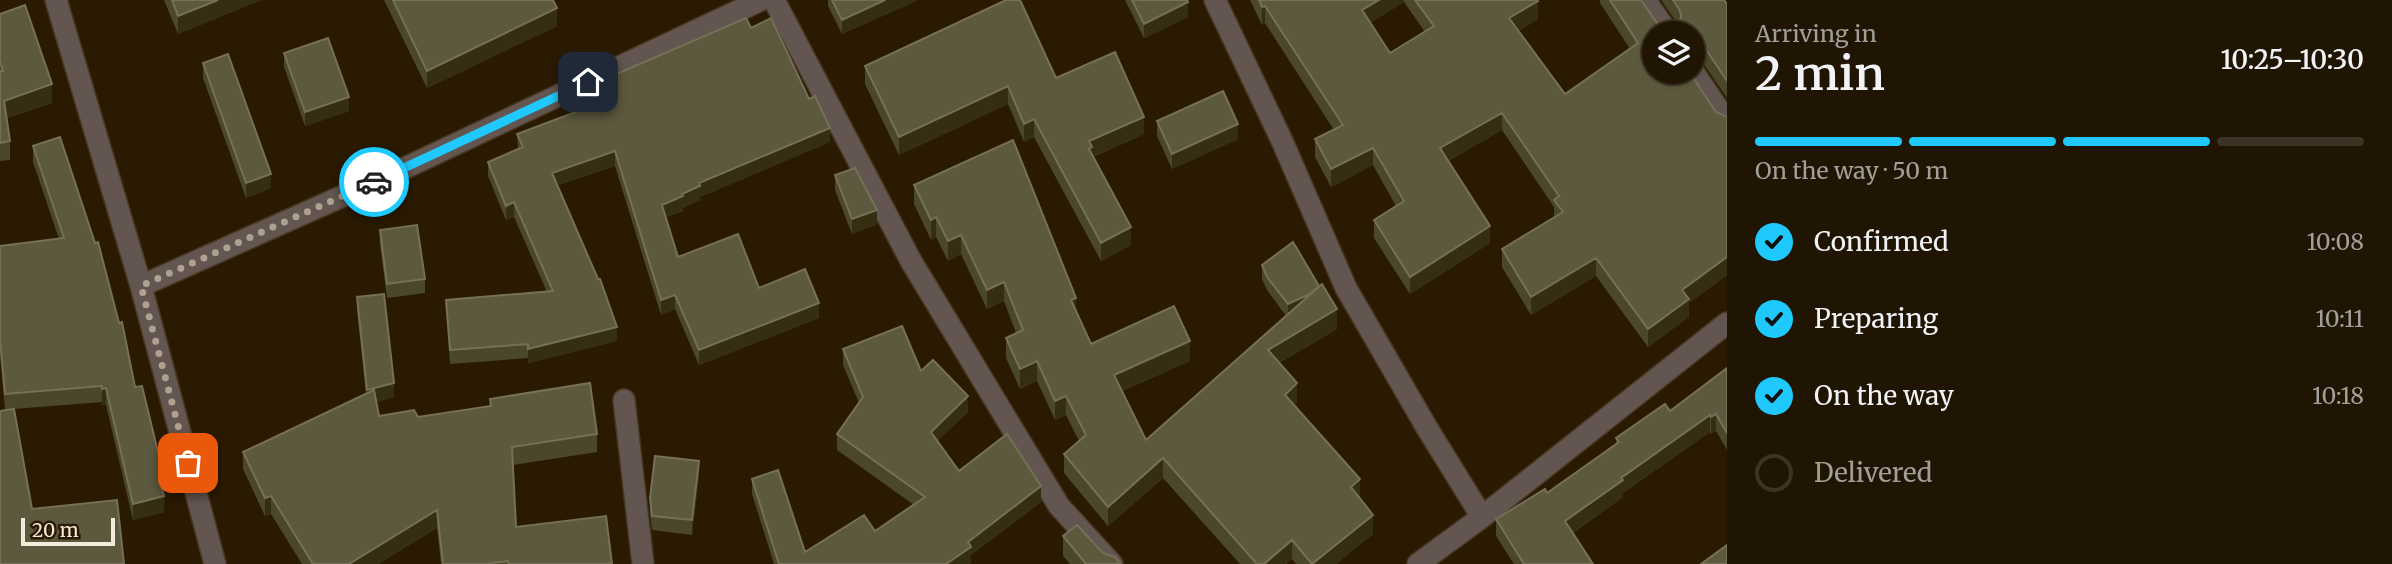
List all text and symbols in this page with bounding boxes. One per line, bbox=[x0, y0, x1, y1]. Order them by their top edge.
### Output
text: Arriving in bbox=[1755, 19, 1877, 48]
map controls bbox=[1642, 21, 1705, 84]
button: layers bbox=[1642, 21, 1705, 84]
text: 10:25–10:30 bbox=[2220, 43, 2364, 76]
text: 2 min bbox=[1755, 45, 1885, 103]
pin bbox=[558, 52, 618, 112]
icon: home bbox=[569, 63, 607, 101]
courier bbox=[339, 147, 409, 217]
text: On the way · 50 m bbox=[1755, 156, 1948, 185]
icon: car bbox=[355, 163, 393, 201]
icon: check bbox=[1755, 223, 1793, 261]
text: Confirmed bbox=[1814, 225, 1949, 258]
text: 10:08 bbox=[2306, 227, 2364, 256]
icon: check bbox=[1755, 300, 1793, 338]
text: Preparing bbox=[1814, 302, 1938, 335]
text: 10:11 bbox=[2315, 304, 2364, 333]
icon: check bbox=[1755, 377, 1793, 415]
text: On the way bbox=[1814, 379, 1954, 412]
text: 10:18 bbox=[2312, 381, 2364, 410]
pin bbox=[158, 433, 218, 493]
icon: bag bbox=[169, 444, 207, 482]
text: Delivered bbox=[1814, 456, 1933, 489]
scale bar bbox=[21, 515, 116, 547]
text: 20 m bbox=[32, 518, 79, 542]

